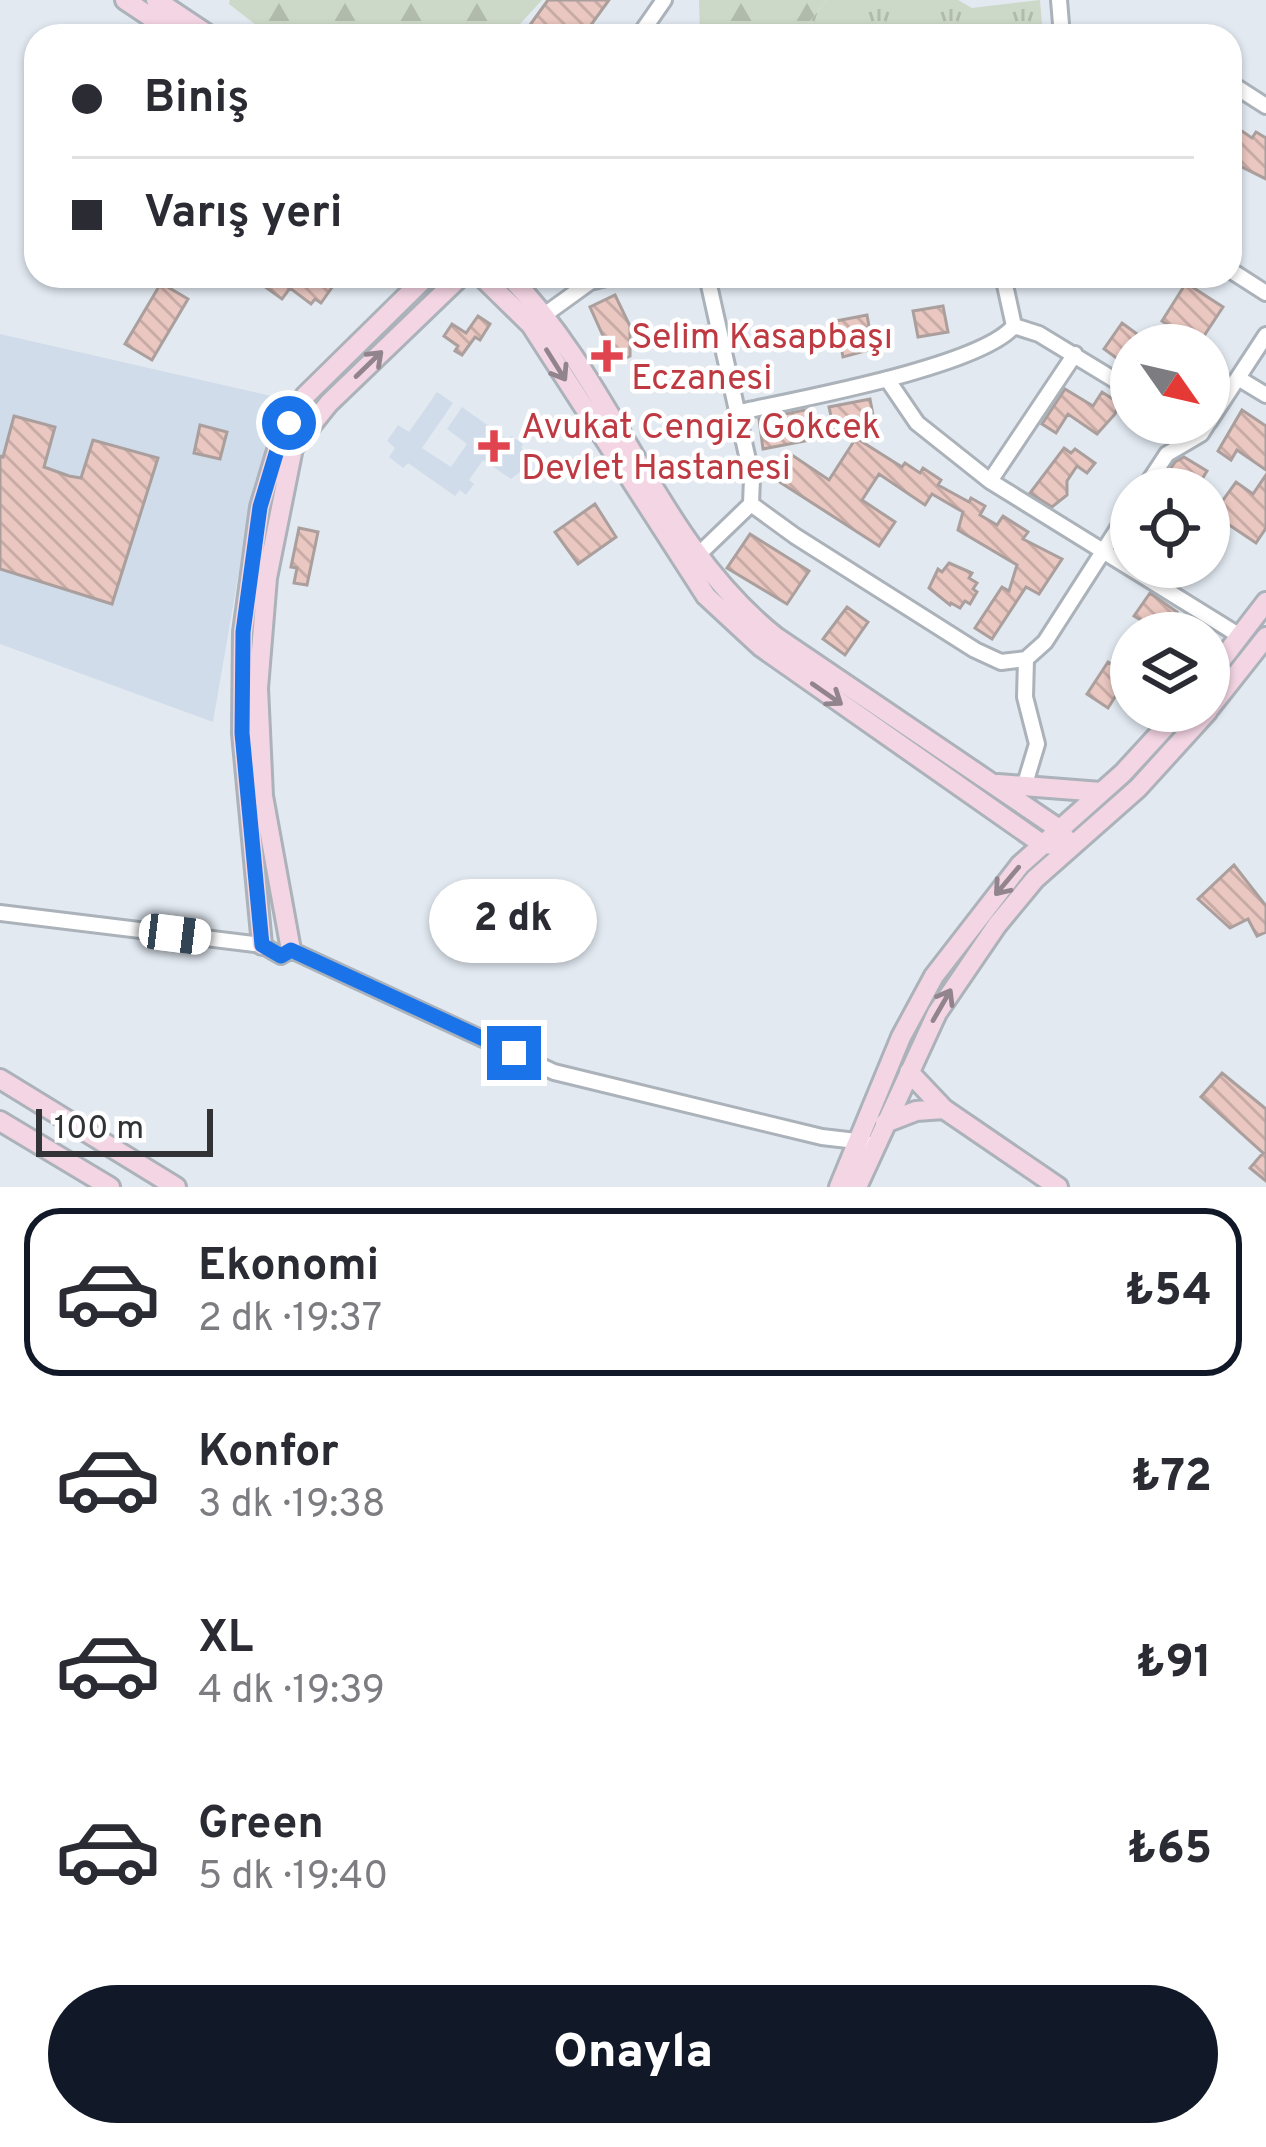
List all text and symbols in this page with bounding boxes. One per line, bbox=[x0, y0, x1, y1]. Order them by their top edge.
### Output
text: Biniş bbox=[144, 71, 249, 128]
text: Varış yeri bbox=[144, 186, 342, 243]
place label: Selim Kasapbaşı Eczanesi bbox=[631, 316, 893, 403]
north arrow bbox=[1110, 324, 1230, 444]
map controls bbox=[1110, 324, 1230, 732]
marker: Selim Kasapbaşı Eczanesi bbox=[594, 343, 620, 369]
one-way arrow bbox=[544, 347, 568, 381]
one-way arrow bbox=[354, 350, 383, 378]
route start bbox=[262, 396, 316, 450]
place label: Avukat Cengiz Gokcek Devlet Hastanesi bbox=[521, 406, 881, 493]
marker: Avukat Cengiz Gokcek Devlet Hastanesi bbox=[478, 430, 510, 462]
button: locate bbox=[1110, 468, 1230, 588]
button: layers bbox=[1110, 612, 1230, 732]
one-way arrow bbox=[810, 681, 843, 706]
one-way arrow bbox=[994, 864, 1020, 896]
callout: 2 dk bbox=[430, 879, 598, 963]
text: 2 dk bbox=[474, 896, 552, 945]
car bbox=[137, 912, 213, 956]
one-way arrow bbox=[931, 988, 954, 1023]
route end bbox=[487, 1026, 541, 1080]
scale bar bbox=[36, 1103, 213, 1156]
text: 100 m bbox=[54, 1109, 144, 1151]
icon: car bbox=[54, 1238, 162, 1346]
text: Ekonomi bbox=[198, 1239, 379, 1296]
text: ₺54 bbox=[1125, 1264, 1212, 1321]
text: 2 dk · 19:37 bbox=[198, 1296, 382, 1345]
icon: car bbox=[54, 1424, 162, 1532]
text: Konfor bbox=[198, 1425, 339, 1482]
text: ₺72 bbox=[1131, 1450, 1212, 1507]
text: 3 dk · 19:38 bbox=[198, 1482, 386, 1531]
icon: car bbox=[54, 1610, 162, 1718]
text: XL bbox=[198, 1611, 253, 1668]
text: ₺91 bbox=[1136, 1636, 1212, 1693]
text: 4 dk · 19:39 bbox=[198, 1668, 385, 1717]
icon: car bbox=[54, 1796, 162, 1904]
text: Green bbox=[198, 1797, 324, 1854]
text: ₺65 bbox=[1127, 1822, 1212, 1879]
text: 5 dk · 19:40 bbox=[198, 1854, 388, 1903]
button: Onayla bbox=[48, 1985, 1218, 2123]

